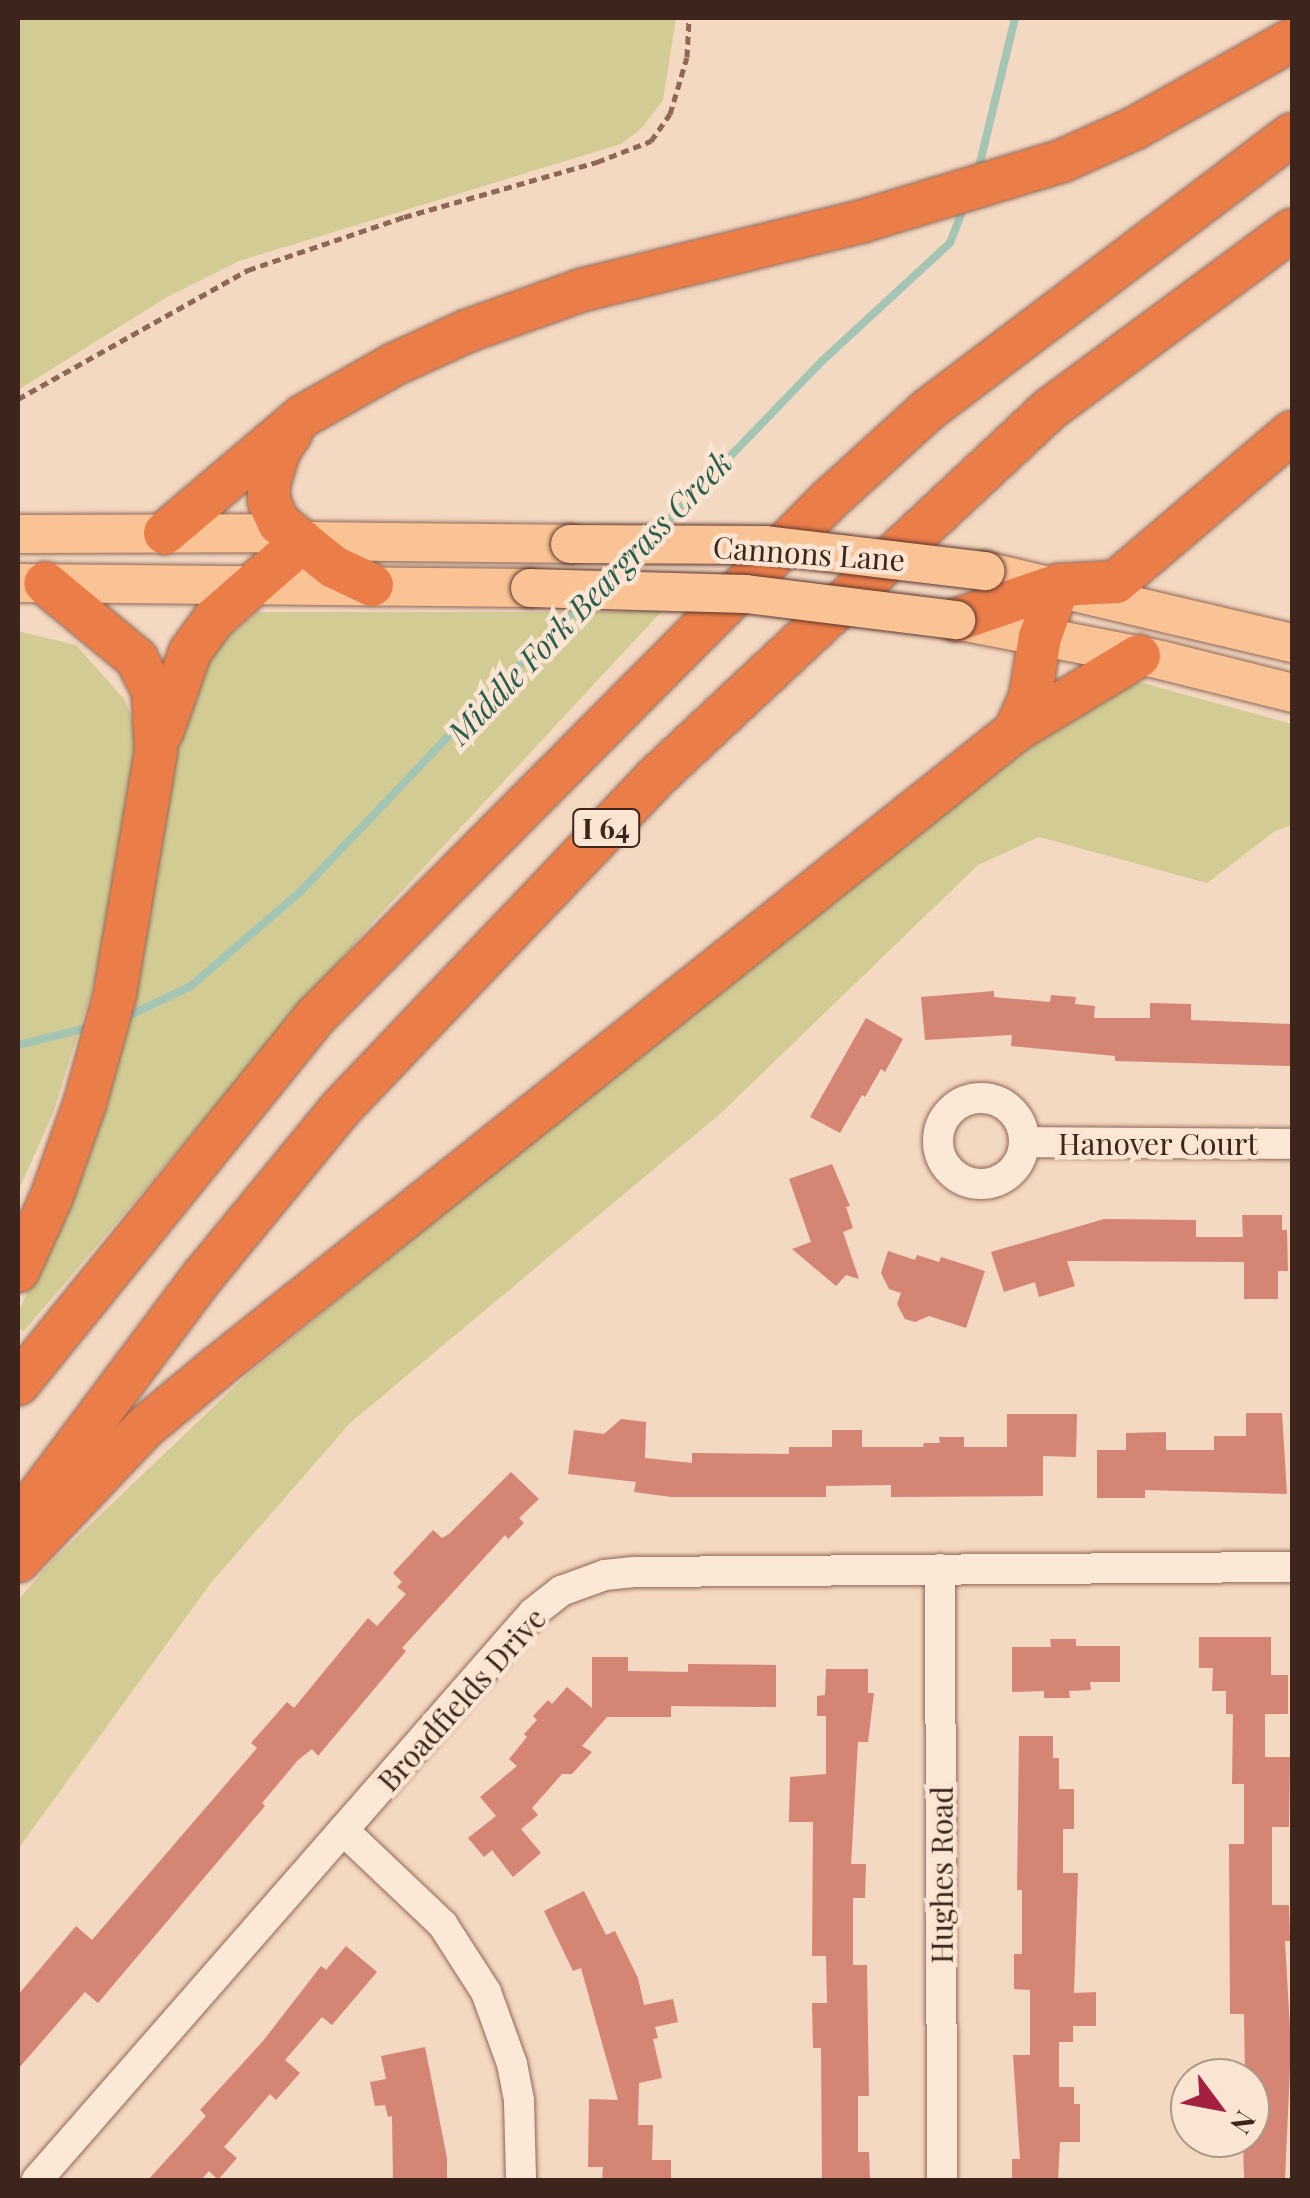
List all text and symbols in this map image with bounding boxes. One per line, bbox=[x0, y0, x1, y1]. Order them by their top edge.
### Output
water label: Middle Fork Beargrass Creek bbox=[439, 443, 739, 751]
street label: Cannons Lane bbox=[712, 528, 906, 578]
road number: I 64 bbox=[571, 805, 641, 851]
street label: Hanover Court bbox=[1058, 1125, 1258, 1161]
street label: Broadfields Drive bbox=[369, 1600, 553, 1798]
street label: Hughes Road bbox=[923, 1786, 959, 1964]
north arrow bbox=[1170, 2058, 1270, 2158]
text: N bbox=[1223, 2105, 1265, 2141]

